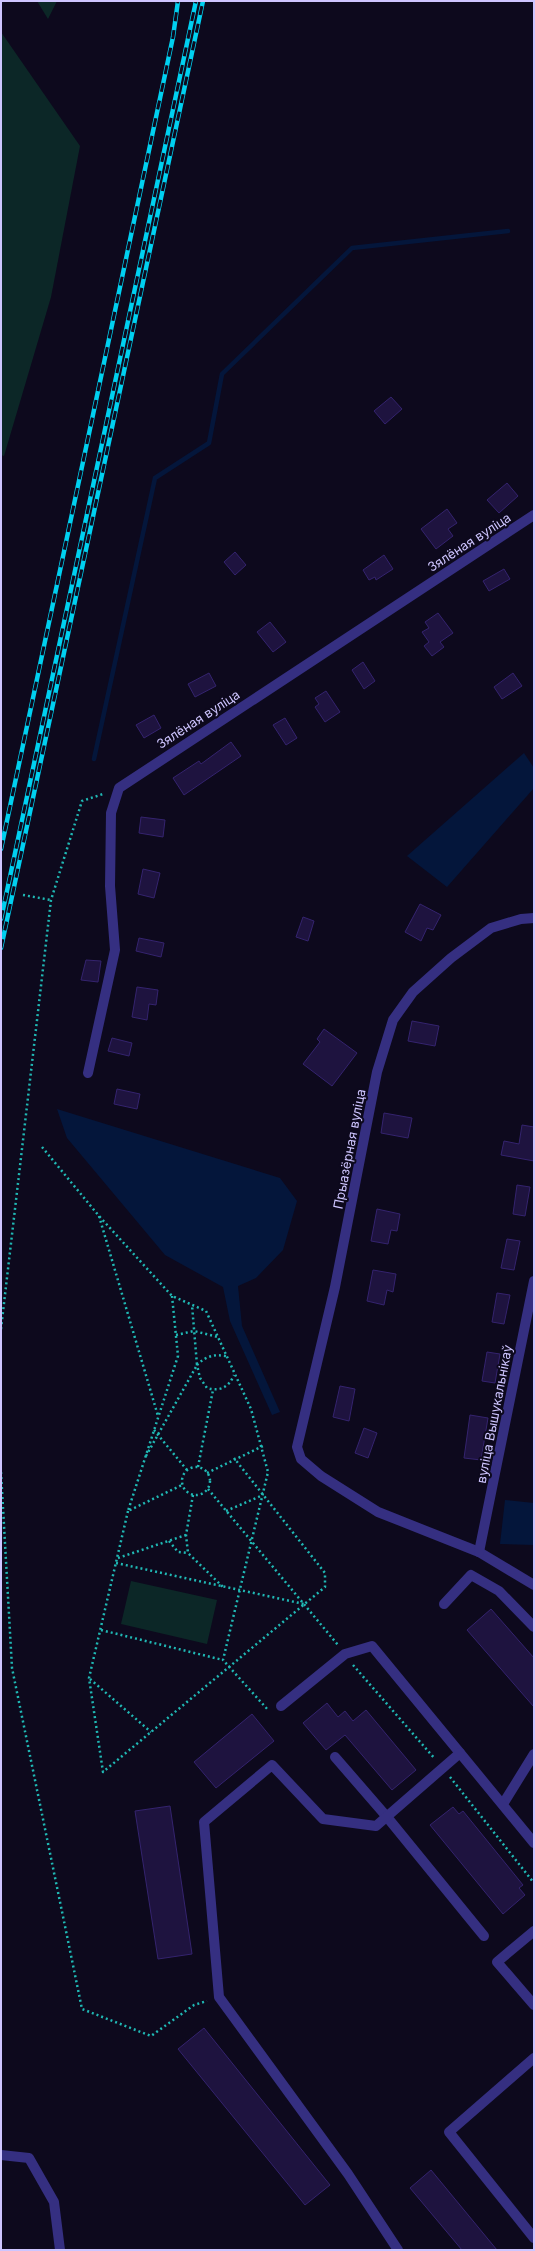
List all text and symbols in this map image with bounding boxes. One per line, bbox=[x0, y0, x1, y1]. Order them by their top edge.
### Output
street label: Зялёная вуліца bbox=[424, 509, 514, 575]
street label: Зялёная вуліца bbox=[153, 686, 243, 752]
street label: Прыазёрная вуліца bbox=[330, 1088, 368, 1210]
street label: вуліца Вышукальнікаў bbox=[473, 1343, 515, 1485]

